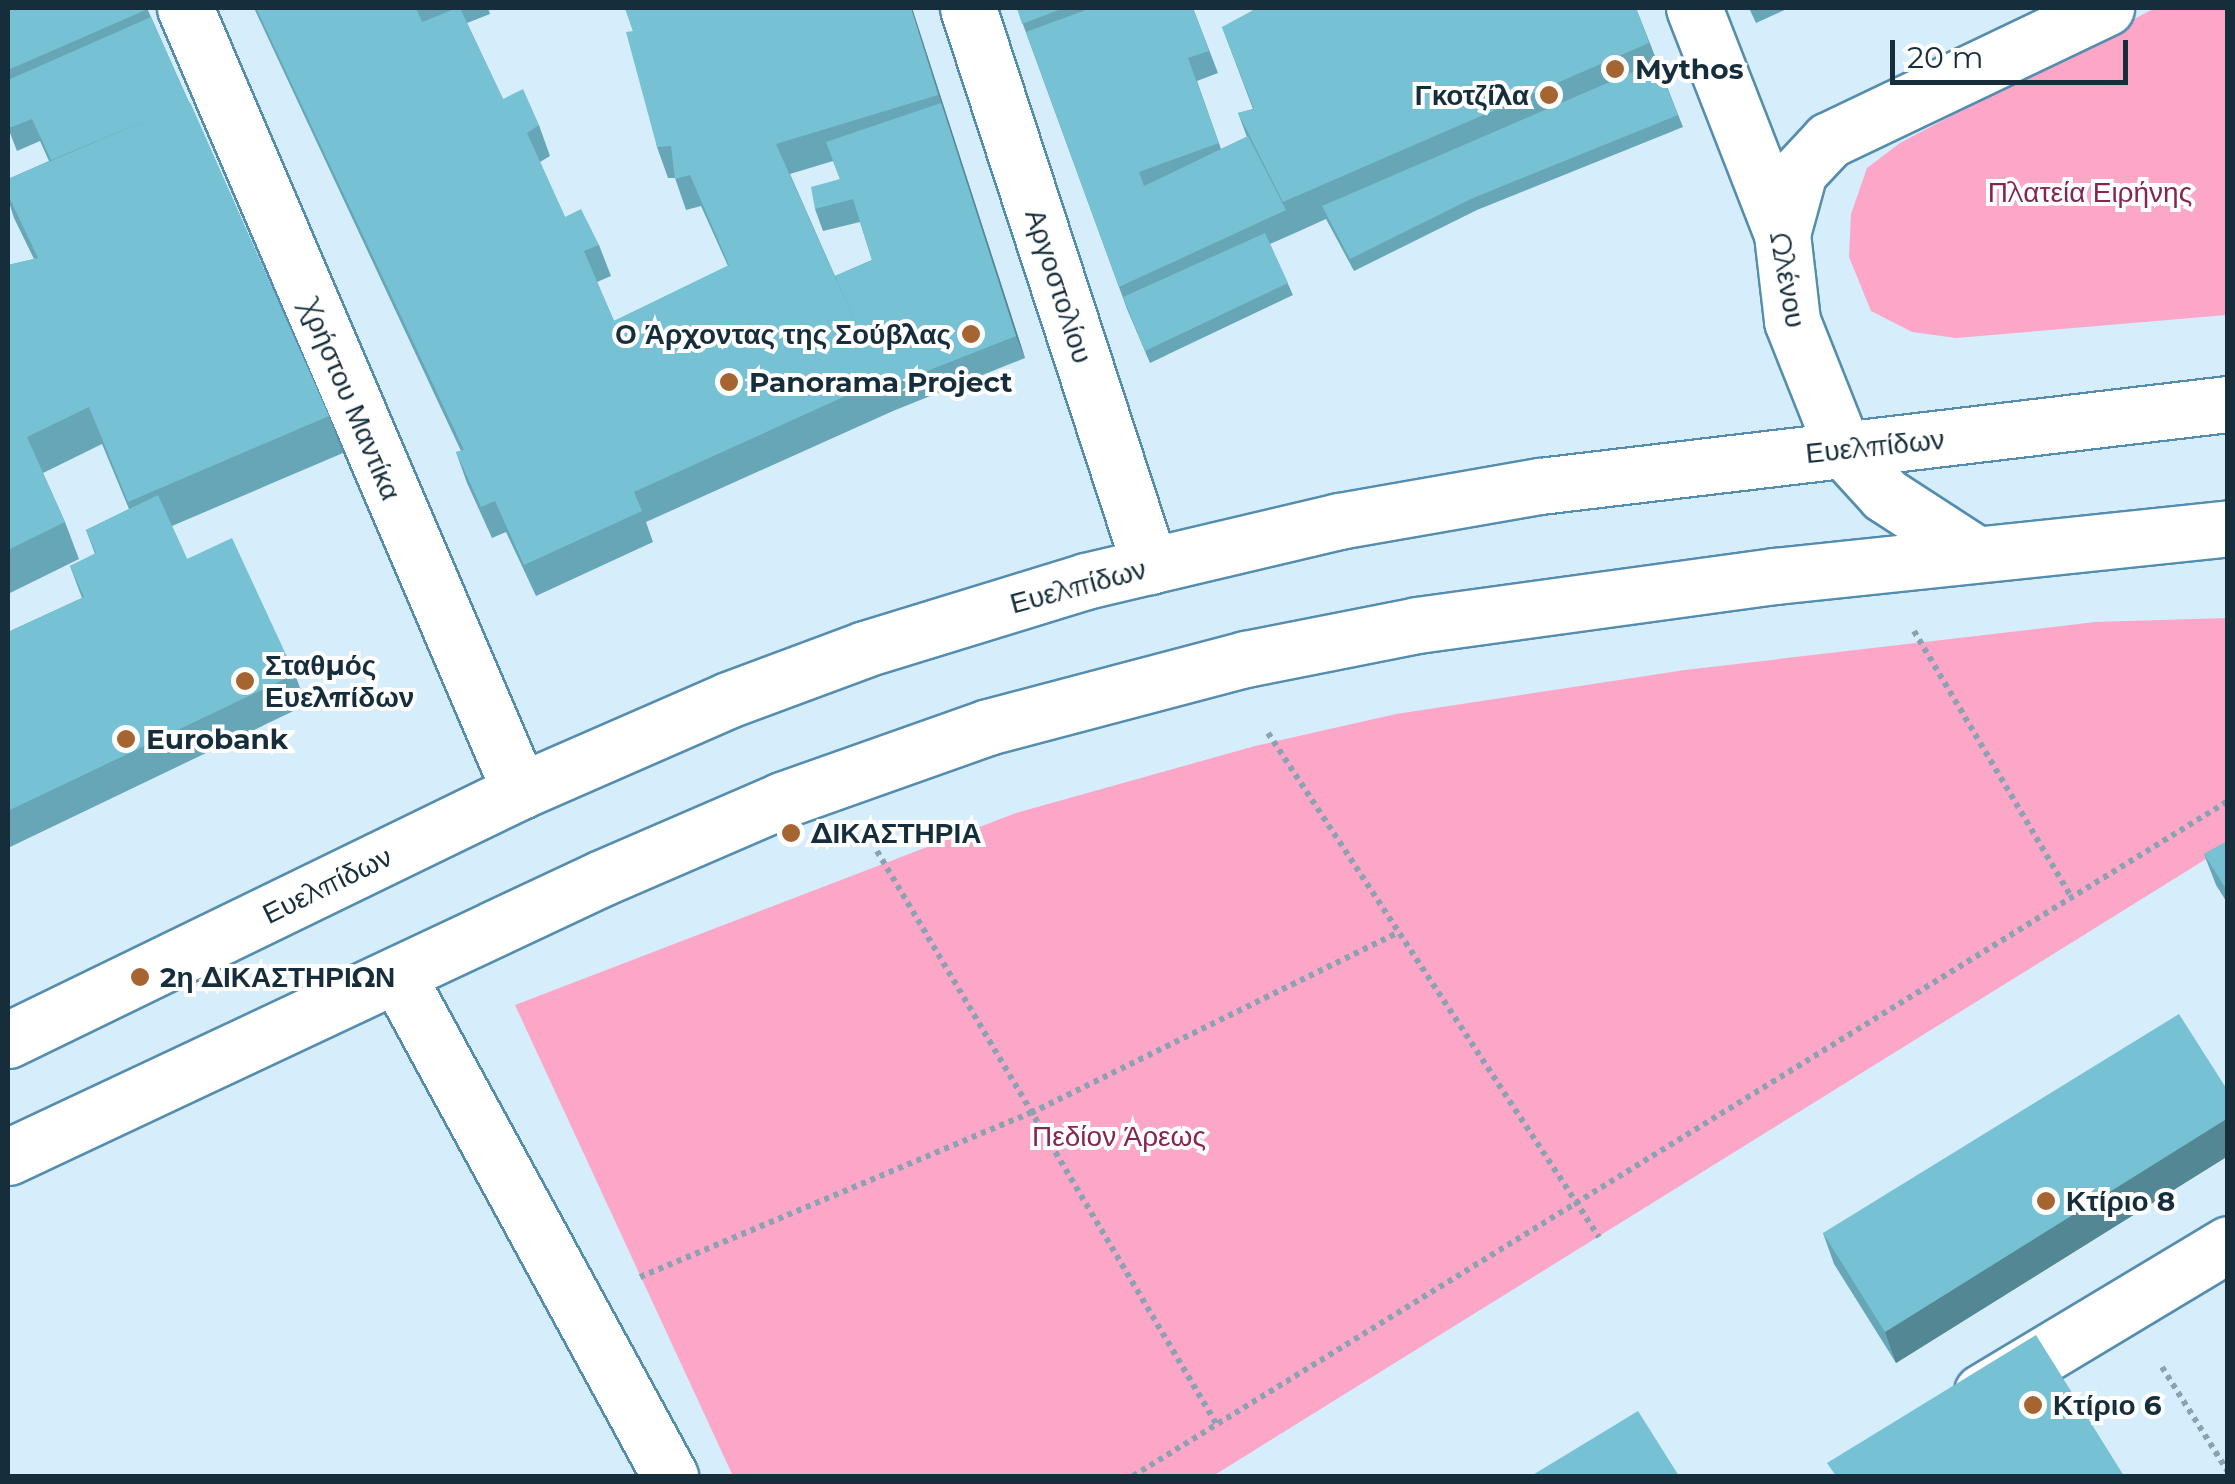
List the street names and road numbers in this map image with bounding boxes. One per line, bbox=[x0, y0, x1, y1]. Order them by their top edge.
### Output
street label: Αργοστολίου bbox=[1018, 205, 1100, 367]
street label: Ωλένου bbox=[1763, 230, 1813, 330]
street label: Χρήστου Μαντίκα bbox=[294, 295, 408, 505]
street label: Ευελπίδων bbox=[1804, 422, 1946, 470]
street label: Ευελπίδων bbox=[1006, 552, 1150, 620]
street label: Ευελπίδων bbox=[257, 839, 397, 931]

